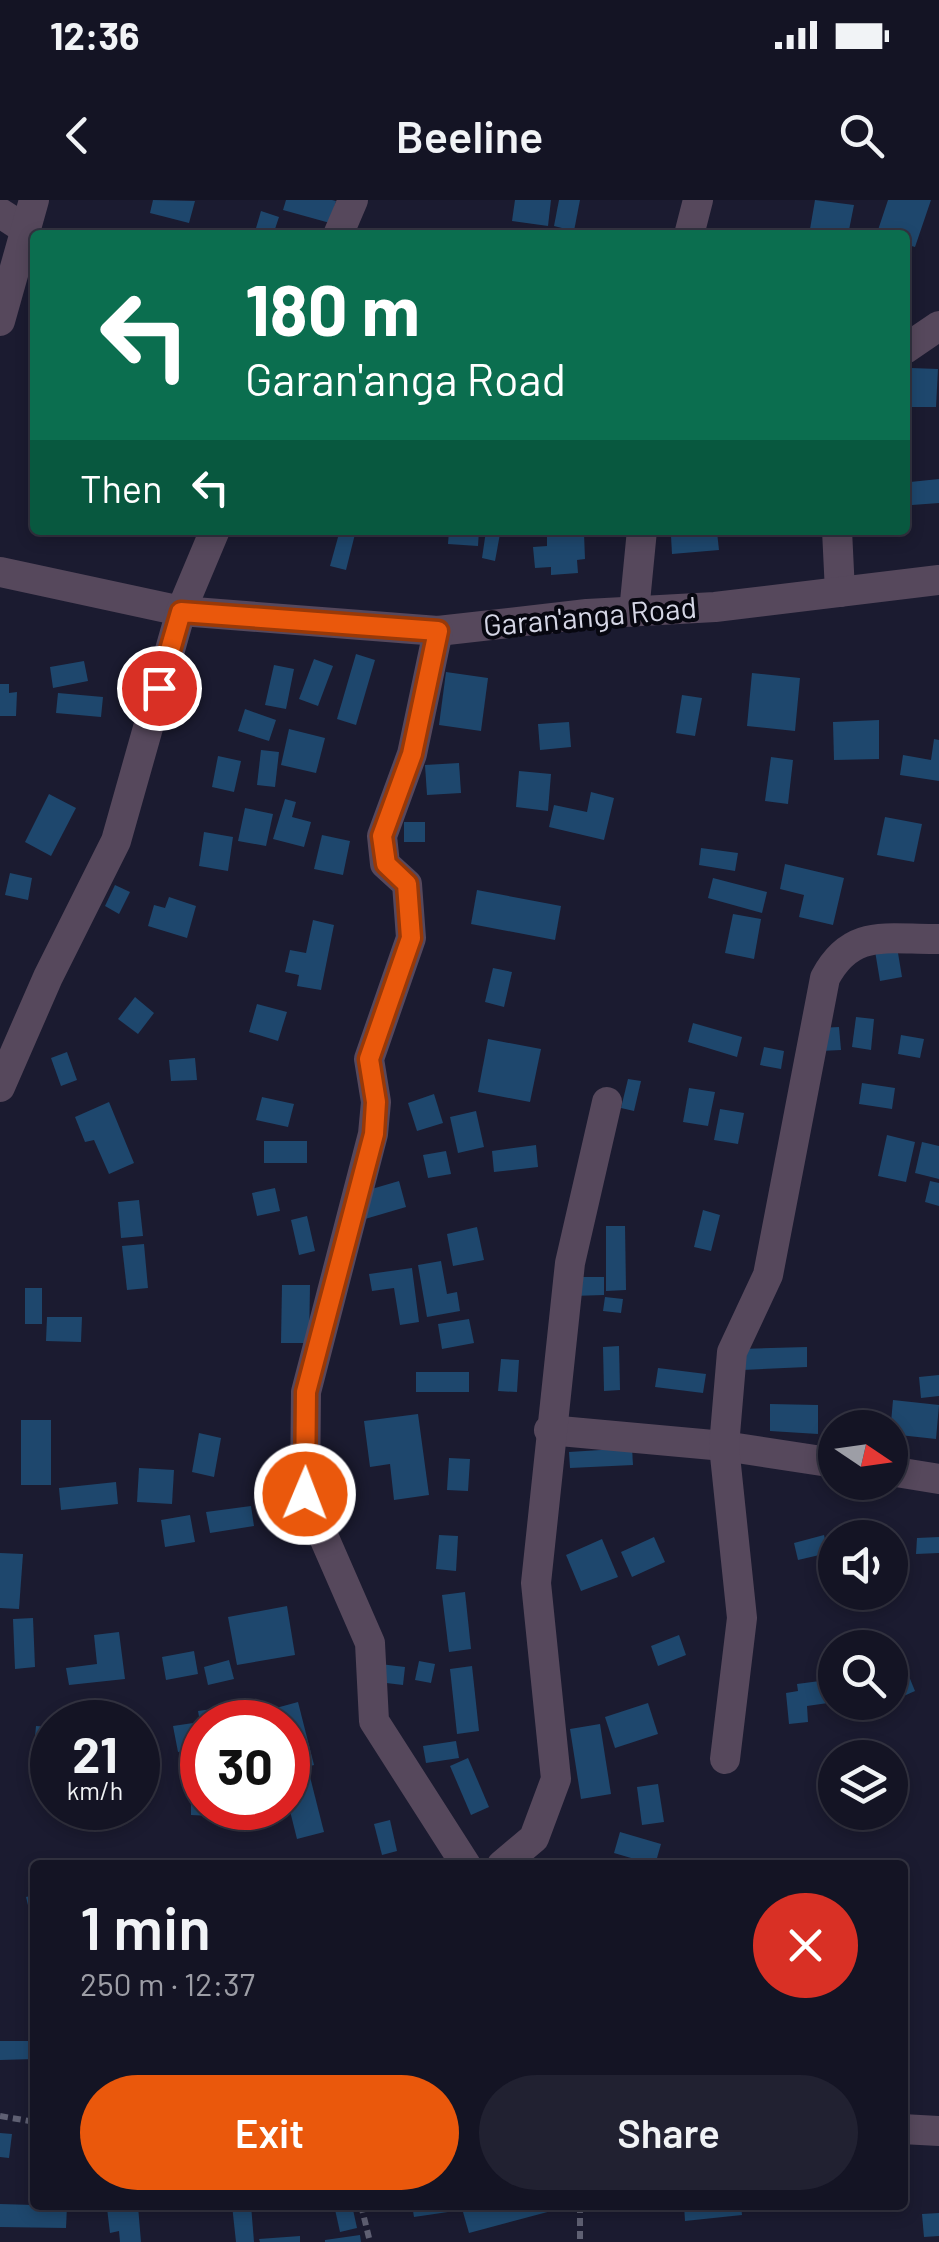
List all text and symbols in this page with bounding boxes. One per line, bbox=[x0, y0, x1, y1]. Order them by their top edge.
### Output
text: 12:36 bbox=[50, 12, 140, 58]
icon: back bbox=[50, 108, 105, 163]
text: Beeline bbox=[396, 108, 543, 162]
icon: search bbox=[834, 108, 889, 163]
text: 180 m bbox=[245, 266, 420, 350]
icon: left bbox=[80, 270, 210, 400]
text: Garan'anga Road bbox=[245, 351, 566, 405]
icon: left bbox=[183, 460, 238, 515]
text: Then bbox=[80, 465, 163, 511]
street label: Garan'anga Road bbox=[482, 588, 698, 642]
pin bbox=[117, 646, 202, 731]
icon: arrive bbox=[132, 661, 187, 716]
north arrow bbox=[818, 1410, 908, 1500]
map controls bbox=[818, 1410, 908, 1830]
position arrow bbox=[253, 1442, 357, 1546]
button: sound bbox=[818, 1520, 908, 1610]
button: search bbox=[818, 1630, 908, 1720]
speed limit sign: 30 bbox=[180, 1700, 310, 1830]
text: 21 bbox=[72, 1723, 118, 1783]
button: layers bbox=[818, 1740, 908, 1830]
text: km/h bbox=[67, 1775, 123, 1805]
text: 1 min bbox=[80, 1890, 211, 1962]
button: close bbox=[753, 1893, 858, 1998]
text: 250 m · 12:37 bbox=[80, 1964, 255, 2002]
button: Exit bbox=[80, 2075, 459, 2190]
button: Share bbox=[479, 2075, 858, 2190]

